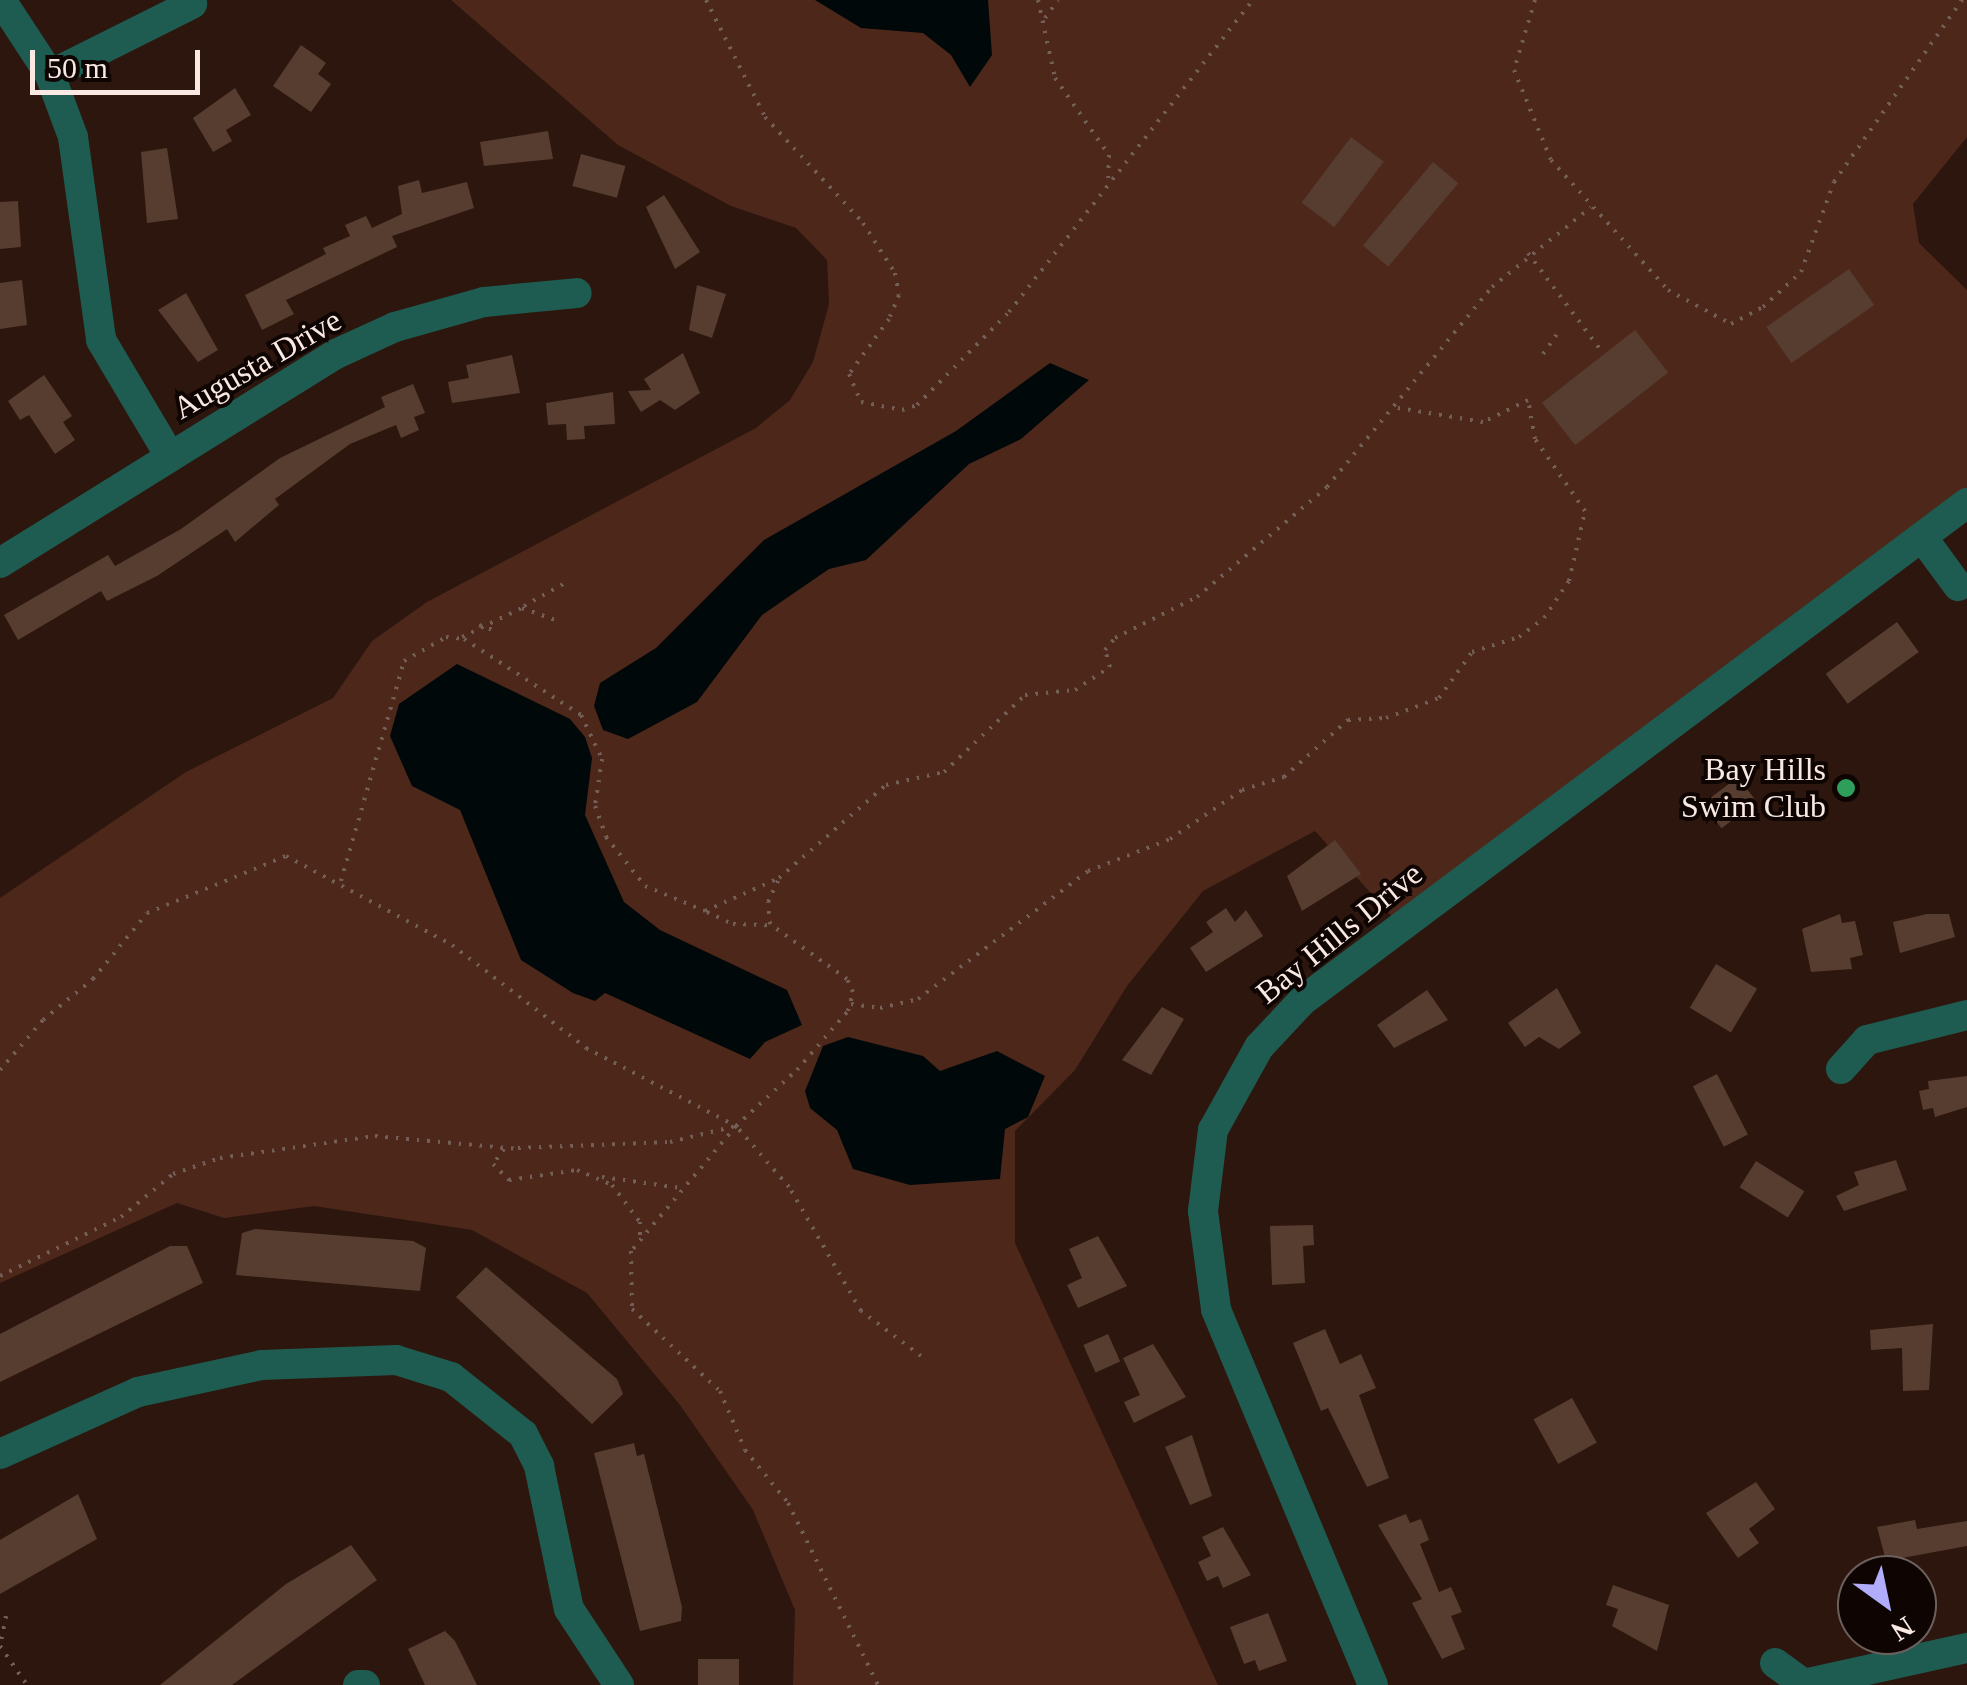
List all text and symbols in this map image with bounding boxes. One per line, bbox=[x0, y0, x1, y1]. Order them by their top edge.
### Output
scale bar bbox=[35, 30, 205, 92]
text: 50 m bbox=[47, 51, 108, 84]
street label: Augusta Drive bbox=[166, 300, 348, 428]
place label: Bay Hills Swim Club bbox=[1681, 751, 1826, 826]
marker: Bay Hills Swim Club bbox=[1835, 777, 1857, 799]
street label: Bay Hills Drive bbox=[1248, 854, 1430, 1012]
north arrow bbox=[1837, 1555, 1937, 1655]
text: N bbox=[1886, 1610, 1919, 1647]

